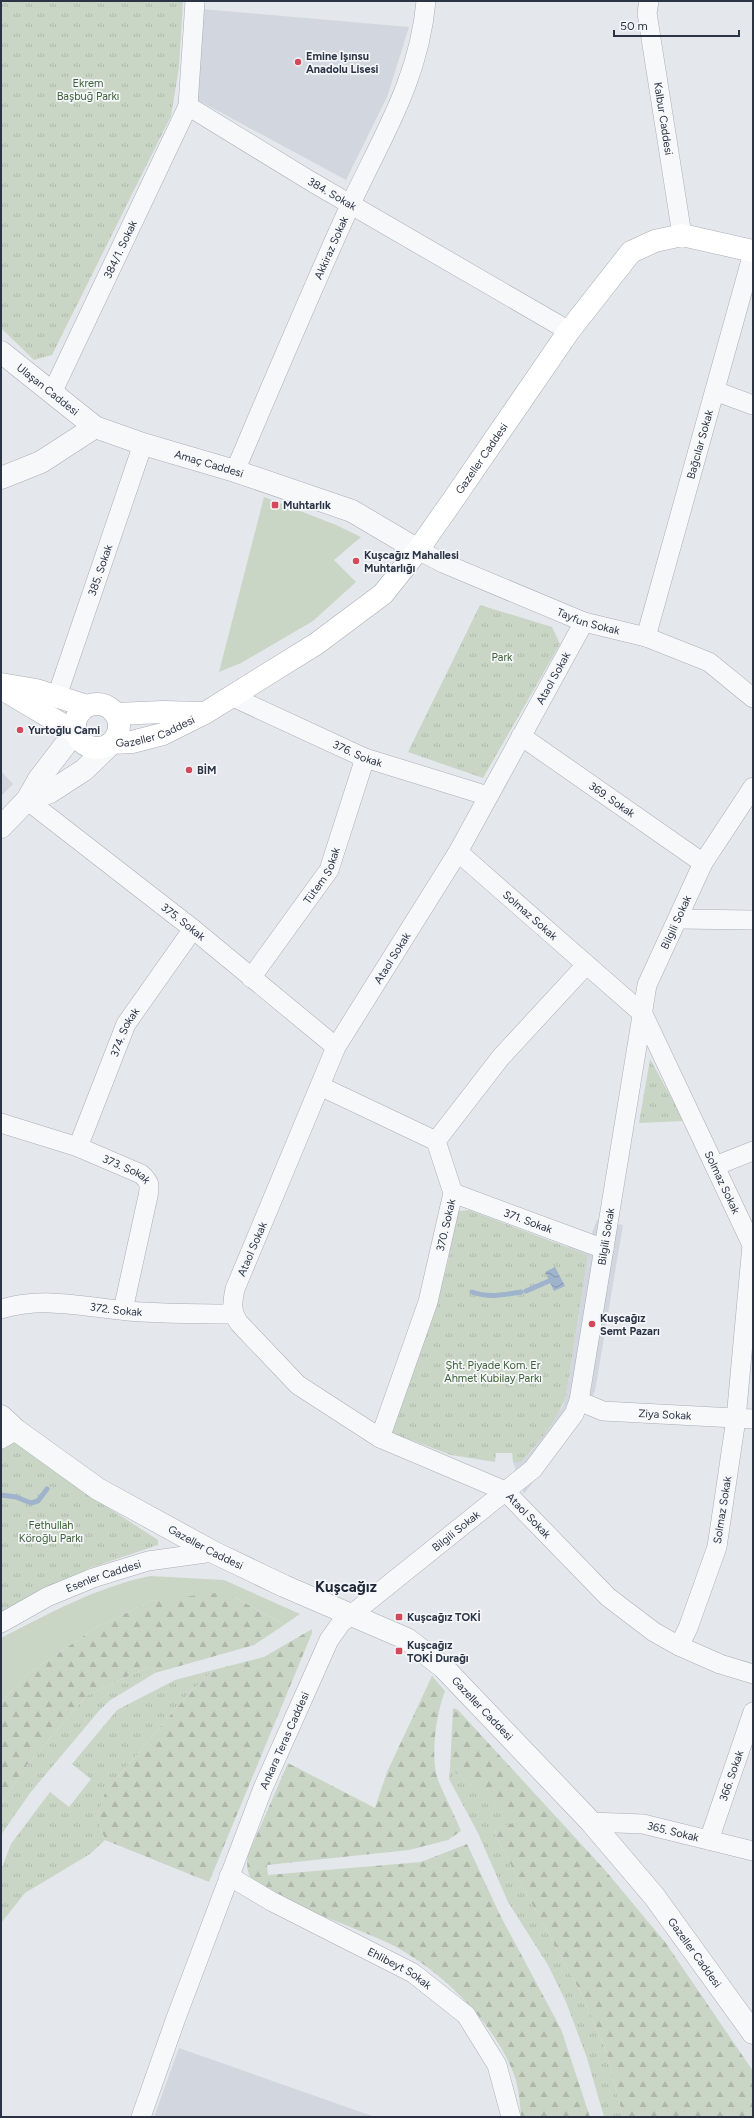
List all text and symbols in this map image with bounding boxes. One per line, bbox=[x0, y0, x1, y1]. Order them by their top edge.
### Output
scale bar bbox=[614, 12, 739, 38]
text: 50 m bbox=[620, 19, 648, 33]
place label: Emine Işınsu Anadolu Lisesi bbox=[306, 50, 379, 76]
marker: Emine Işınsu Anadolu Lisesi bbox=[293, 57, 303, 67]
park label: Ekrem Başbuğ Parkı bbox=[57, 77, 119, 103]
street label: Kalbur Caddesi bbox=[651, 81, 675, 156]
street label: 384. Sokak bbox=[305, 175, 359, 214]
street label: Akkiraz Sokak bbox=[312, 214, 352, 281]
street label: 384/1. Sokak bbox=[101, 218, 140, 281]
street label: Ulaşan Caddesi bbox=[14, 361, 81, 418]
street label: Bağcılar Sokak bbox=[684, 408, 716, 480]
street label: Gazeller Caddesi bbox=[453, 421, 511, 497]
street label: Amaç Caddesi bbox=[173, 448, 245, 480]
place label: Muhtarlık bbox=[283, 499, 331, 512]
marker: Muhtarlık bbox=[270, 500, 280, 510]
street label: 385. Sokak bbox=[86, 542, 115, 598]
place label: Kuşcağız Mahallesi Muhtarlığı bbox=[364, 549, 459, 575]
marker: Kuşcağız Mahallesi Muhtarlığı bbox=[351, 556, 361, 566]
street label: Tayfun Sokak bbox=[555, 605, 622, 638]
street label: Ataol Sokak bbox=[534, 649, 574, 707]
park label: Park bbox=[492, 651, 513, 664]
street label: Gazeller Caddesi bbox=[115, 713, 197, 750]
place label: Yurtoğlu Cami bbox=[28, 724, 100, 737]
marker: Yurtoğlu Cami bbox=[15, 725, 25, 735]
street label: 376. Sokak bbox=[331, 738, 384, 770]
place label: BİM bbox=[197, 763, 216, 777]
marker: BİM bbox=[184, 765, 194, 775]
street label: 369. Sokak bbox=[586, 779, 638, 821]
street label: Tütem Sokak bbox=[301, 845, 343, 906]
street label: Solmaz Sokak bbox=[500, 888, 560, 943]
street label: Bilgili Sokak bbox=[658, 893, 694, 951]
street label: 375. Sokak bbox=[158, 901, 208, 944]
street label: Ataol Sokak bbox=[372, 930, 414, 986]
street label: 374. Sokak bbox=[108, 1005, 143, 1059]
street label: Solmaz Sokak bbox=[702, 1149, 743, 1217]
street label: 373. Sokak bbox=[100, 1152, 154, 1187]
street label: 370. Sokak bbox=[434, 1197, 459, 1253]
street label: 371. Sokak bbox=[502, 1206, 555, 1236]
street label: Bilgili Sokak bbox=[595, 1206, 618, 1266]
street label: Ataol Sokak bbox=[235, 1219, 270, 1278]
street label: 372. Sokak bbox=[89, 1300, 143, 1319]
place label: Kuşcağız Semt Pazarı bbox=[600, 1312, 660, 1338]
marker: Kuşcağız Semt Pazarı bbox=[587, 1319, 597, 1329]
park label: Şht. Piyade Kom. Er Ahmet Kubilay Parkı bbox=[444, 1359, 542, 1385]
street label: Ziya Sokak bbox=[638, 1407, 692, 1423]
street label: Solmaz Sokak bbox=[711, 1475, 734, 1545]
street label: Ataol Sokak bbox=[503, 1490, 554, 1542]
street label: Bilgili Sokak bbox=[430, 1508, 483, 1554]
park label: Fethullah Köroğlu Parkı bbox=[19, 1519, 83, 1545]
street label: Gazeller Caddesi bbox=[166, 1523, 245, 1572]
street label: Esenler Caddesi bbox=[64, 1558, 143, 1596]
district label: Kuşcağız bbox=[315, 1578, 377, 1596]
place label: Kuşcağız TOKİ bbox=[407, 1610, 481, 1624]
marker: Kuşcağız TOKİ bbox=[394, 1612, 404, 1622]
place label: Kuşcağız TOKİ Durağı bbox=[407, 1639, 469, 1665]
marker: Kuşcağız TOKİ Durağı bbox=[394, 1646, 404, 1656]
street label: Gazeller Caddesi bbox=[449, 1674, 515, 1743]
street label: Ankara Teras Caddesi bbox=[257, 1690, 312, 1791]
street label: 366. Sokak bbox=[717, 1748, 747, 1803]
street label: 365. Sokak bbox=[646, 1819, 701, 1845]
street label: Gazeller Caddesi bbox=[665, 1915, 724, 1990]
street label: Ehlibeyt Sokak bbox=[365, 1945, 434, 1992]

